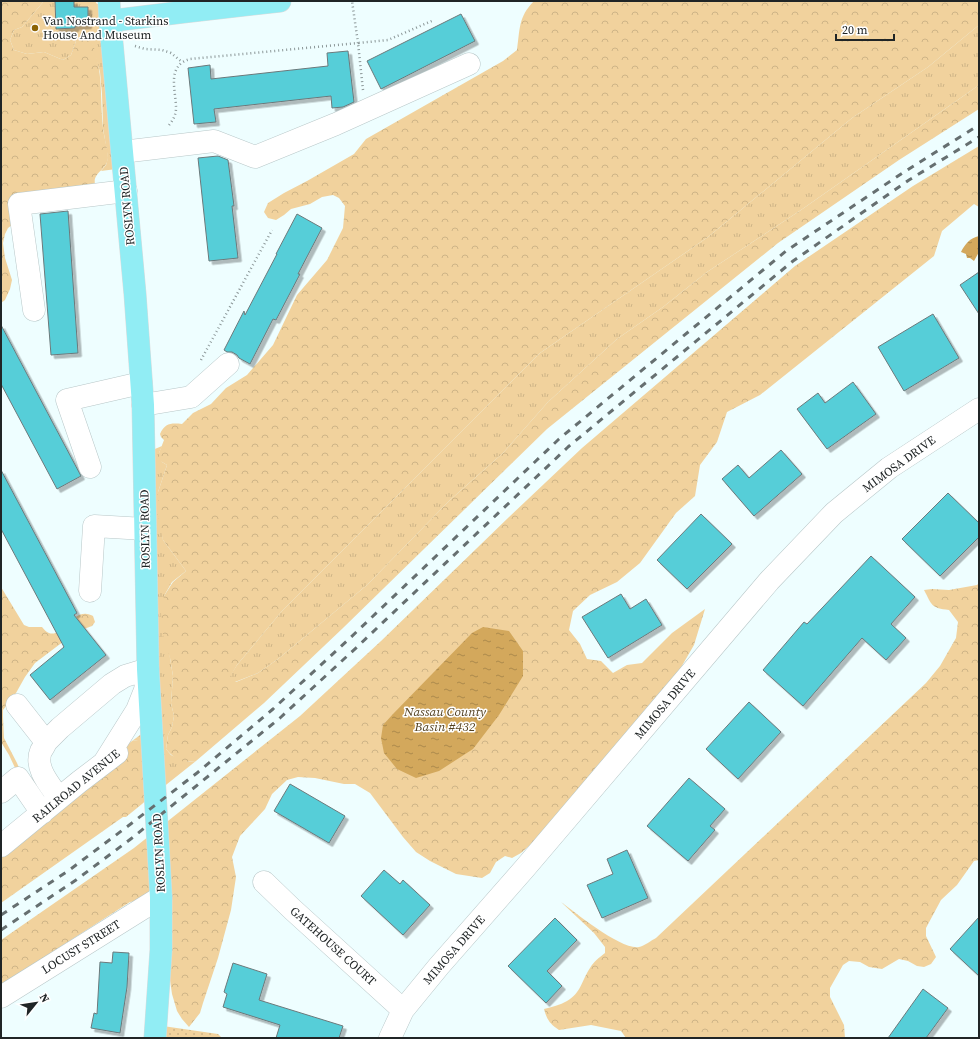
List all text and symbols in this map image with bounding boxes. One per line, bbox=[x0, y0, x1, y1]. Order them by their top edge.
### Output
place label: Van Nostrand - Starkins House And Museum bbox=[43, 13, 169, 43]
scale bar bbox=[836, 16, 894, 42]
text: 20 m bbox=[842, 22, 868, 38]
marker: Van Nostrand - Starkins House And Museum bbox=[30, 23, 40, 33]
street label: ROSLYN ROAD bbox=[116, 166, 138, 246]
street label: MIMOSA DRIVE bbox=[859, 432, 939, 496]
street label: ROSLYN ROAD bbox=[136, 489, 154, 569]
street label: MIMOSA DRIVE bbox=[631, 666, 699, 742]
water label: Nassau County Basin #432 bbox=[403, 703, 487, 735]
street label: RAILROAD AVENUE bbox=[29, 746, 123, 826]
street label: ROSLYN ROAD bbox=[149, 813, 169, 893]
street label: GATEHOUSE COURT bbox=[287, 903, 380, 989]
street label: MIMOSA DRIVE bbox=[420, 912, 488, 988]
street label: LOCUST STREET bbox=[39, 916, 124, 978]
north arrow bbox=[16, 983, 56, 1023]
text: N bbox=[36, 991, 53, 1005]

